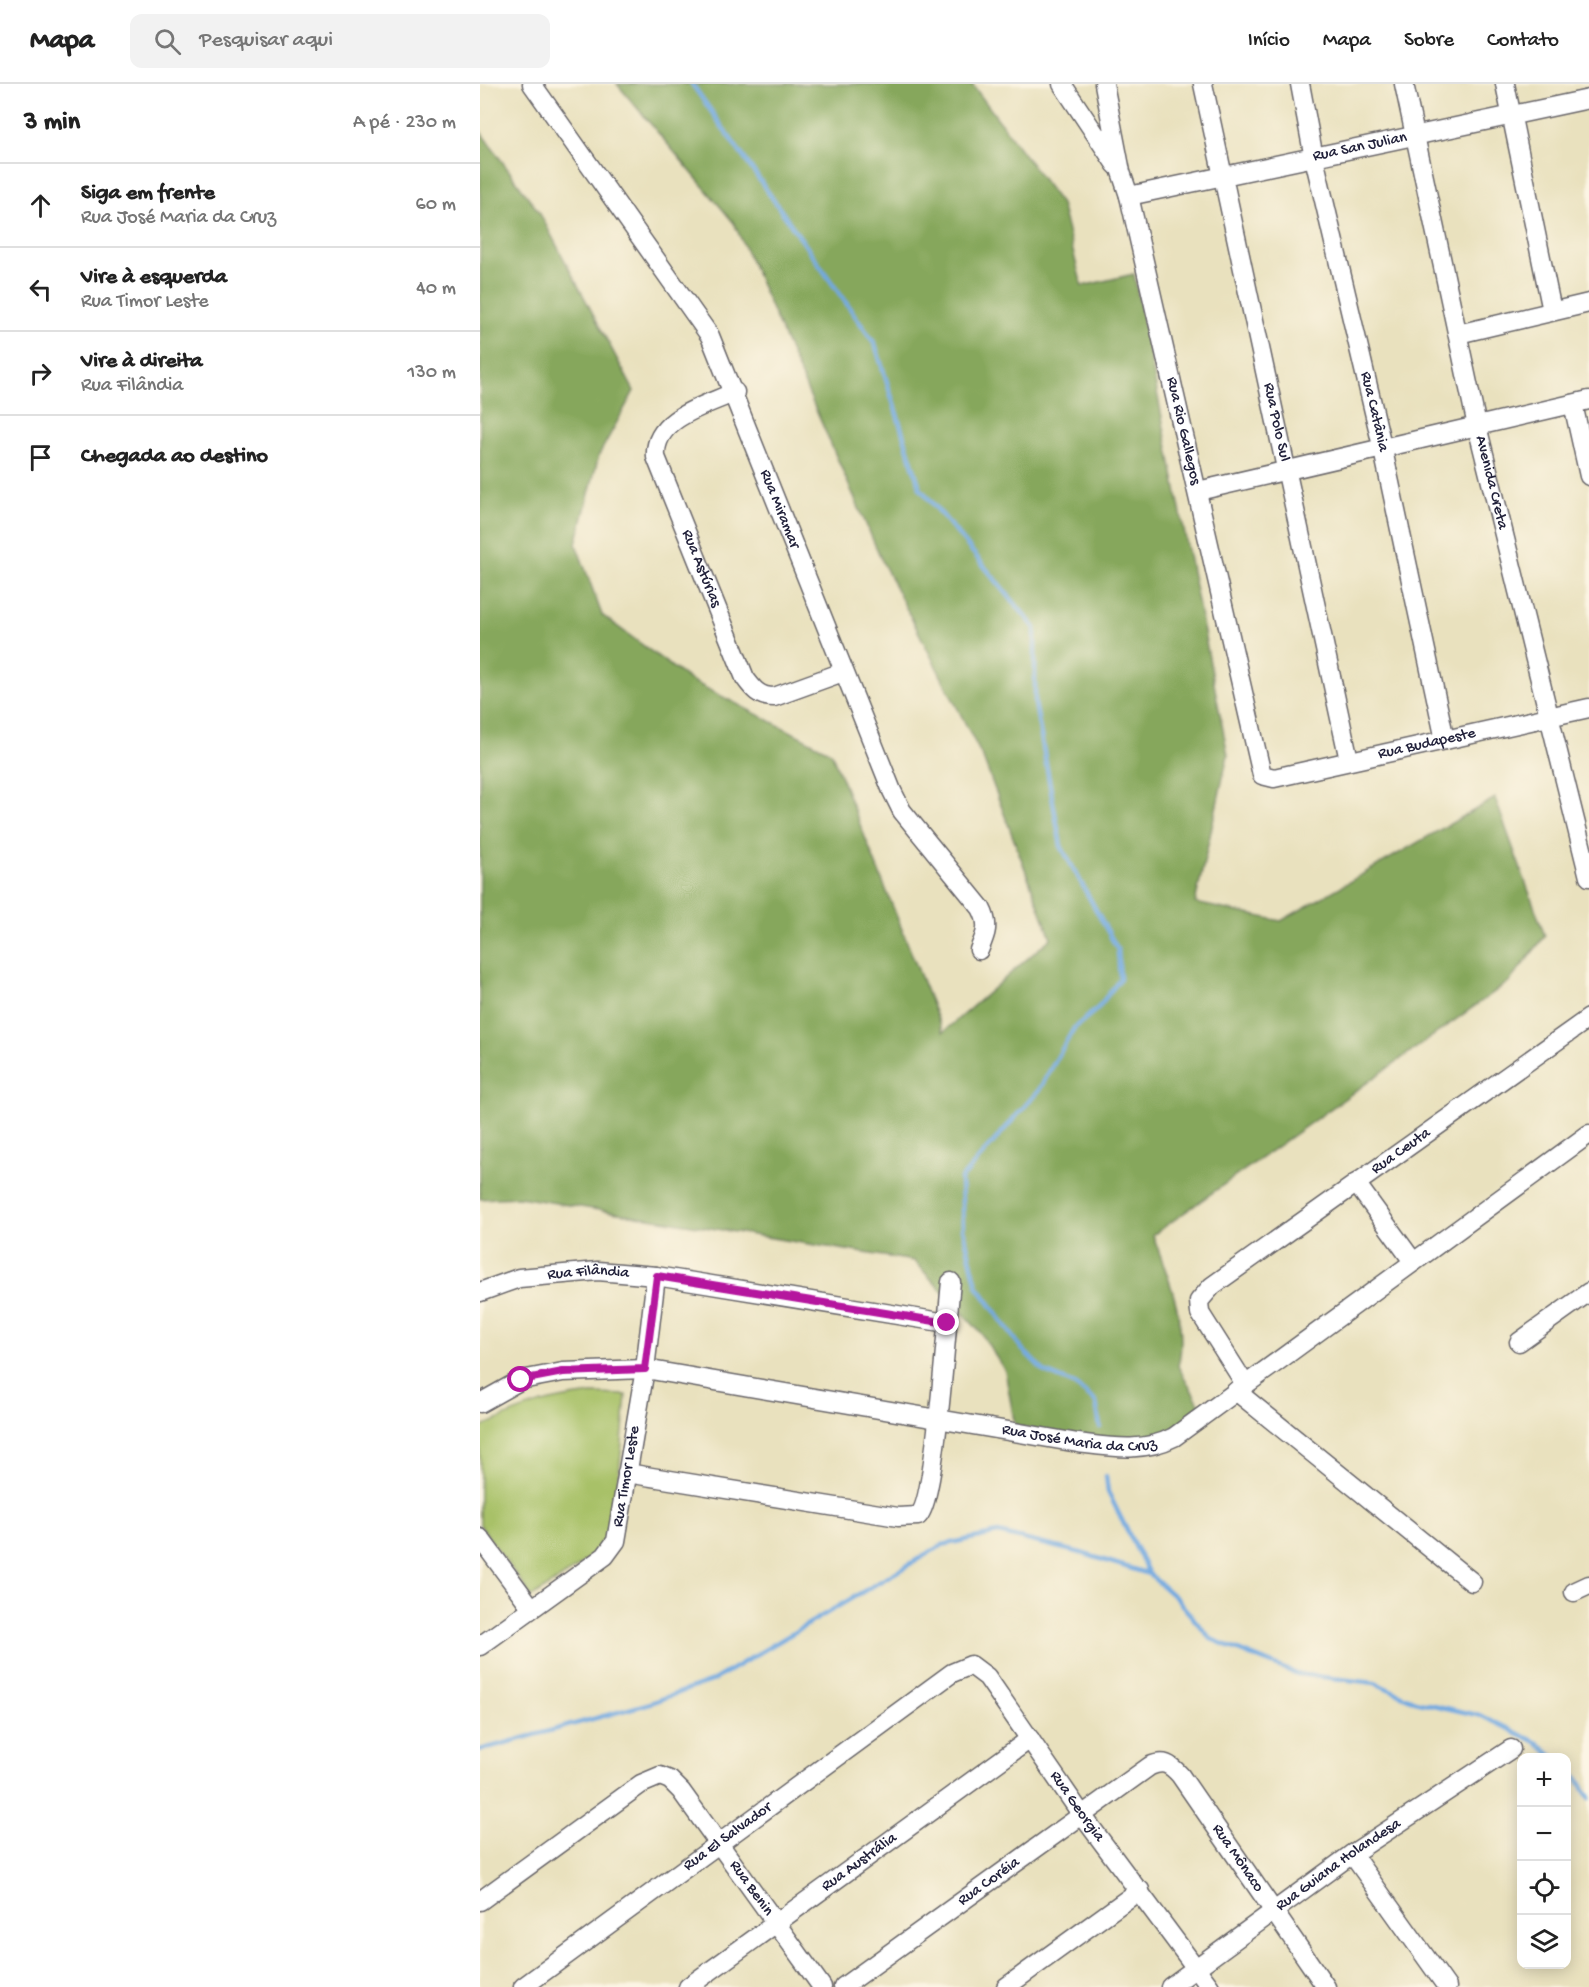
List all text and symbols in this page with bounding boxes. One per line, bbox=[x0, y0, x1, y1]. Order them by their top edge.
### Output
search box bbox=[130, 14, 550, 68]
text: Mapa bbox=[30, 25, 94, 58]
icon: search bbox=[151, 25, 184, 58]
text: Pesquisar aqui bbox=[199, 28, 333, 54]
text: Início bbox=[1248, 29, 1290, 54]
text: Mapa bbox=[1323, 29, 1371, 54]
text: Sobre bbox=[1404, 29, 1454, 54]
text: Contato bbox=[1487, 29, 1559, 54]
text: 3 min bbox=[24, 108, 80, 139]
text: A pé · 230 m bbox=[353, 112, 456, 135]
street label: Rua San Julian bbox=[1311, 128, 1409, 166]
text: Siga em frente bbox=[81, 181, 215, 207]
icon: ahead bbox=[24, 189, 57, 222]
text: 60 m bbox=[416, 194, 456, 217]
text: Rua José Maria da Cruz bbox=[81, 207, 276, 230]
text: Vire à esquerda bbox=[81, 265, 227, 291]
icon: left bbox=[24, 273, 57, 306]
text: 40 m bbox=[416, 278, 456, 301]
text: Rua Timor Leste bbox=[81, 291, 209, 314]
text: Vire à direita bbox=[81, 349, 203, 375]
icon: right bbox=[24, 357, 57, 390]
text: 130 m bbox=[407, 362, 456, 385]
street label: Rua Catânia bbox=[1355, 370, 1393, 455]
text: Rua Filândia bbox=[81, 375, 183, 398]
street label: Rua Rio Gallegos bbox=[1161, 375, 1205, 488]
street label: Rua Polo Sul bbox=[1258, 381, 1294, 463]
street label: Avenida Creta bbox=[1470, 434, 1512, 532]
icon: arrive bbox=[24, 441, 57, 474]
text: Chegada ao destino bbox=[81, 444, 268, 470]
street label: Rua Miramar bbox=[755, 467, 804, 553]
street label: Rua Astúrias bbox=[677, 527, 725, 611]
street label: Rua Budapeste bbox=[1376, 724, 1478, 764]
street label: Rua Ceuta bbox=[1368, 1123, 1435, 1179]
street label: Rua Filândia bbox=[547, 1261, 631, 1285]
route end bbox=[933, 1309, 959, 1335]
route start bbox=[507, 1366, 533, 1392]
street label: Rua José Maria da Cruz bbox=[1000, 1421, 1160, 1457]
street label: Rua Timor Leste bbox=[609, 1424, 645, 1528]
map controls bbox=[1517, 1753, 1571, 1969]
button: + bbox=[1517, 1753, 1571, 1807]
street label: Rua Georgia bbox=[1045, 1768, 1109, 1847]
street label: Rua El Salvador bbox=[680, 1798, 777, 1876]
button: − bbox=[1517, 1807, 1571, 1861]
street label: Rua Guiana Holandesa bbox=[1272, 1814, 1406, 1916]
street label: Rua Mônaco bbox=[1207, 1821, 1267, 1896]
street label: Rua Austrália bbox=[818, 1828, 902, 1896]
street label: Rua Coréia bbox=[954, 1852, 1025, 1911]
street label: Rua Benin bbox=[725, 1857, 778, 1920]
button: locate bbox=[1517, 1861, 1571, 1915]
button: layers bbox=[1517, 1915, 1571, 1969]

